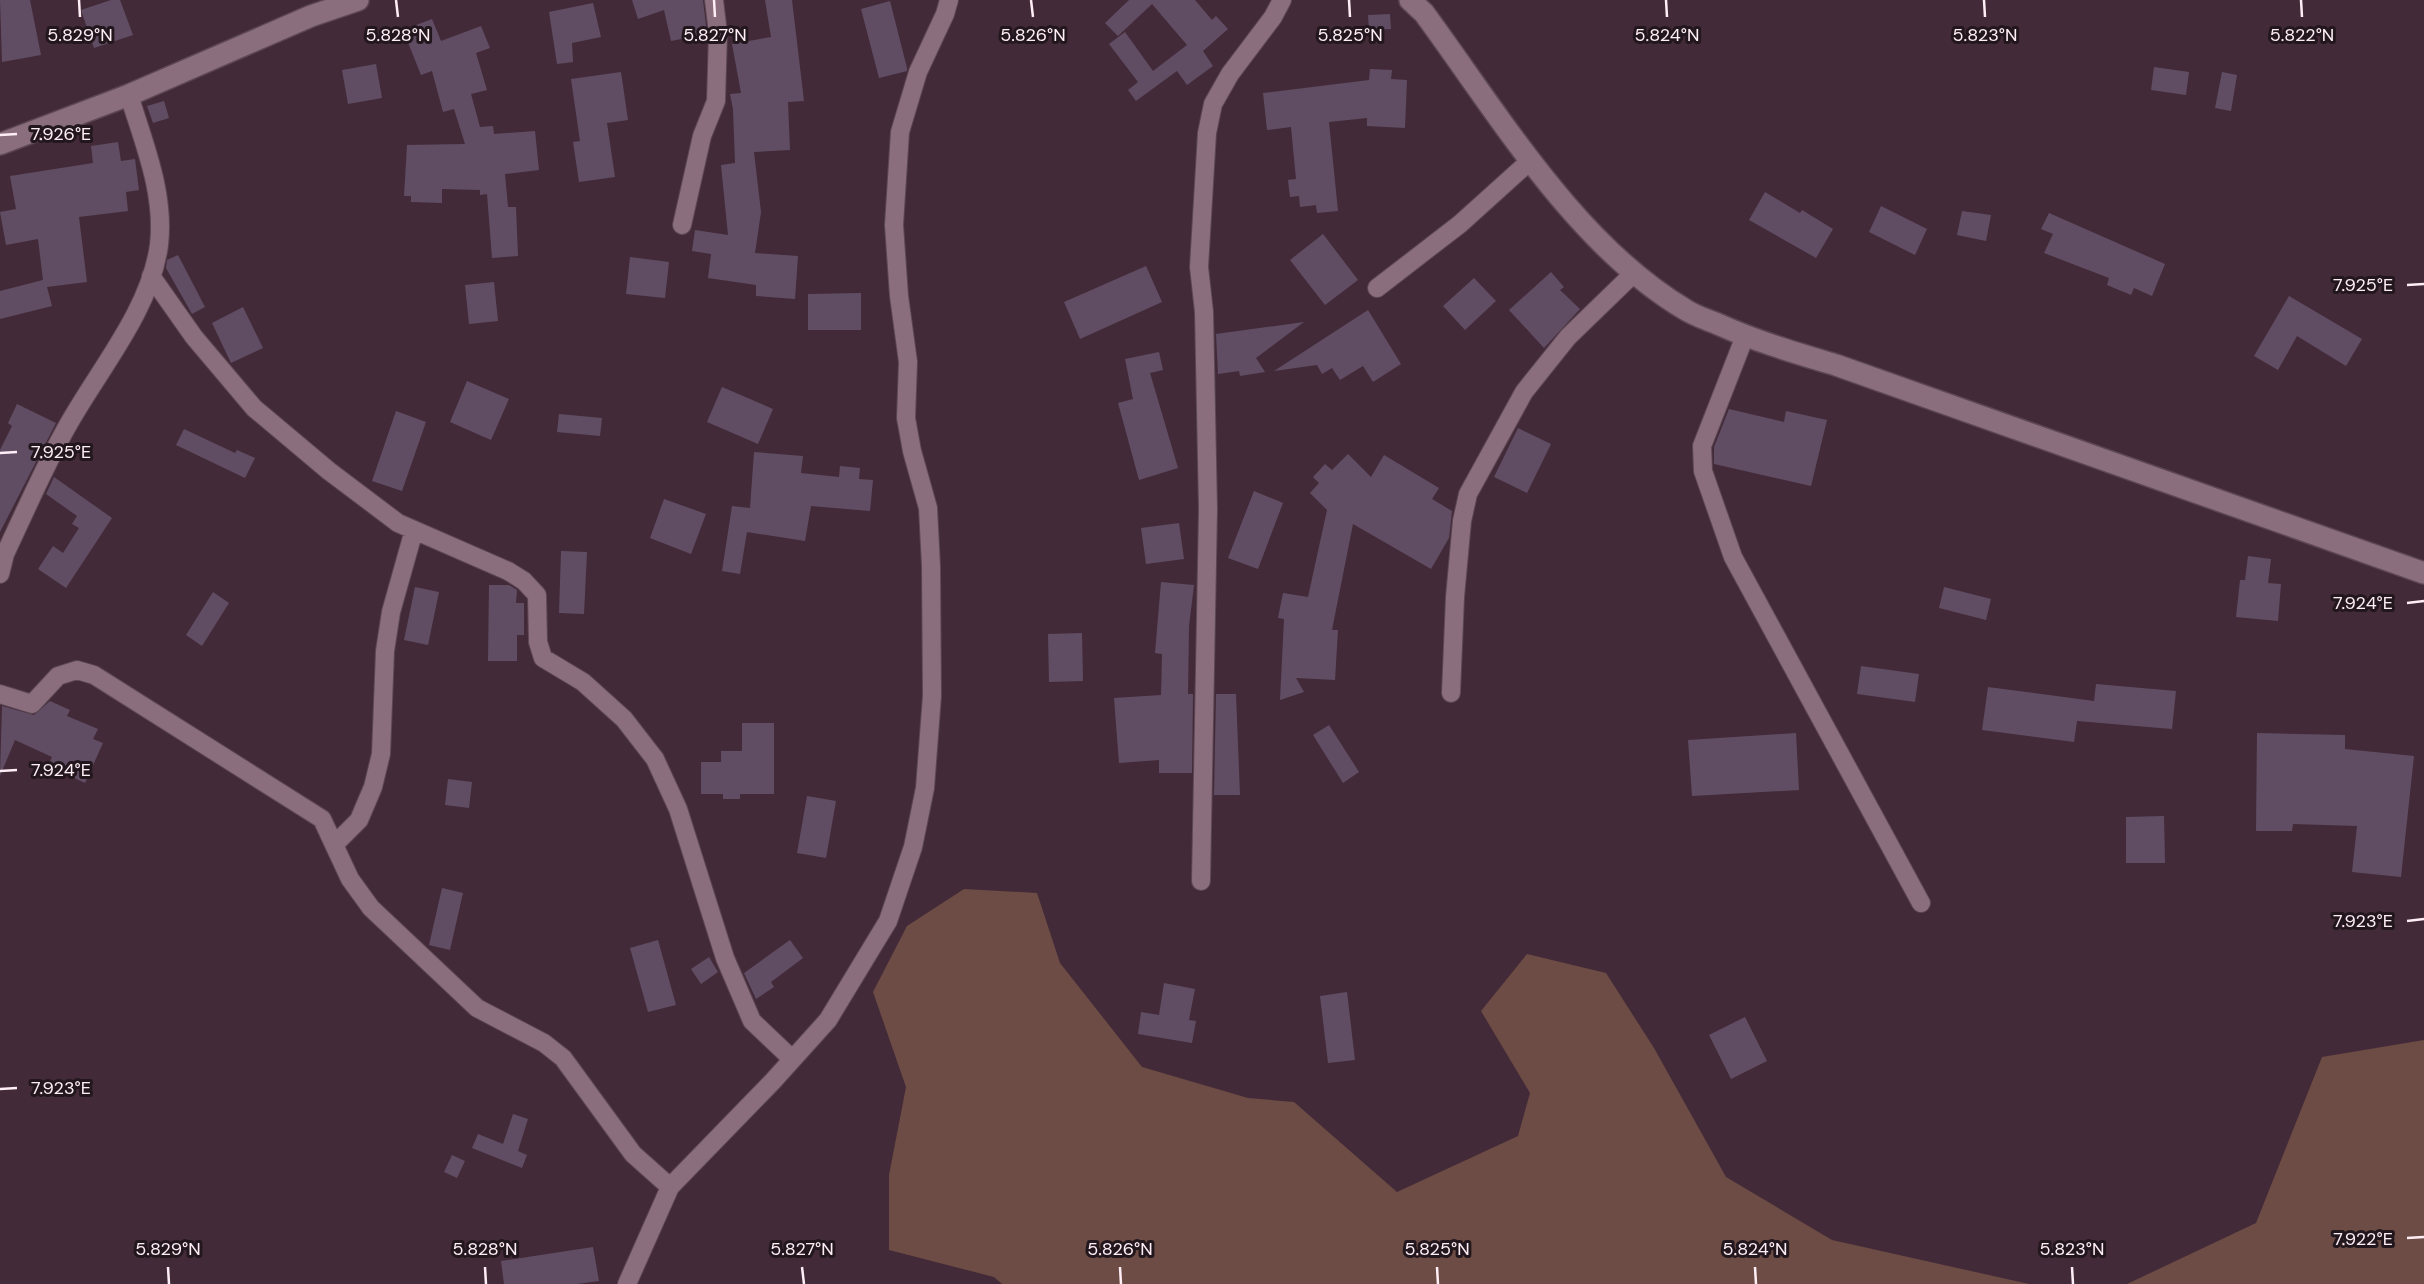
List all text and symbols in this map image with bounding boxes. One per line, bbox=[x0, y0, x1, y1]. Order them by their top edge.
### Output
text: 5.829°N bbox=[47, 23, 113, 47]
text: 5.828°N bbox=[366, 23, 430, 47]
text: 5.827°N bbox=[683, 23, 747, 47]
text: 5.826°N bbox=[1000, 23, 1066, 47]
text: 5.825°N bbox=[1317, 23, 1383, 47]
text: 5.824°N bbox=[1635, 23, 1699, 47]
text: 5.823°N bbox=[1953, 23, 2017, 47]
text: 5.822°N bbox=[2270, 23, 2334, 47]
text: 7.926°E bbox=[31, 122, 91, 146]
text: 7.925°E bbox=[2333, 273, 2393, 297]
text: 7.925°E bbox=[31, 440, 91, 464]
text: 7.924°E bbox=[2333, 591, 2393, 615]
text: 7.924°E bbox=[31, 758, 91, 782]
text: 7.923°E bbox=[2333, 909, 2393, 933]
text: 7.923°E bbox=[31, 1076, 91, 1100]
text: 7.922°E bbox=[2333, 1227, 2393, 1251]
text: 5.829°N bbox=[135, 1237, 201, 1261]
text: 5.828°N bbox=[453, 1237, 517, 1261]
text: 5.827°N bbox=[770, 1237, 834, 1261]
text: 5.826°N bbox=[1087, 1237, 1153, 1261]
text: 5.825°N bbox=[1404, 1237, 1470, 1261]
text: 5.824°N bbox=[1723, 1237, 1787, 1261]
text: 5.823°N bbox=[2040, 1237, 2104, 1261]

